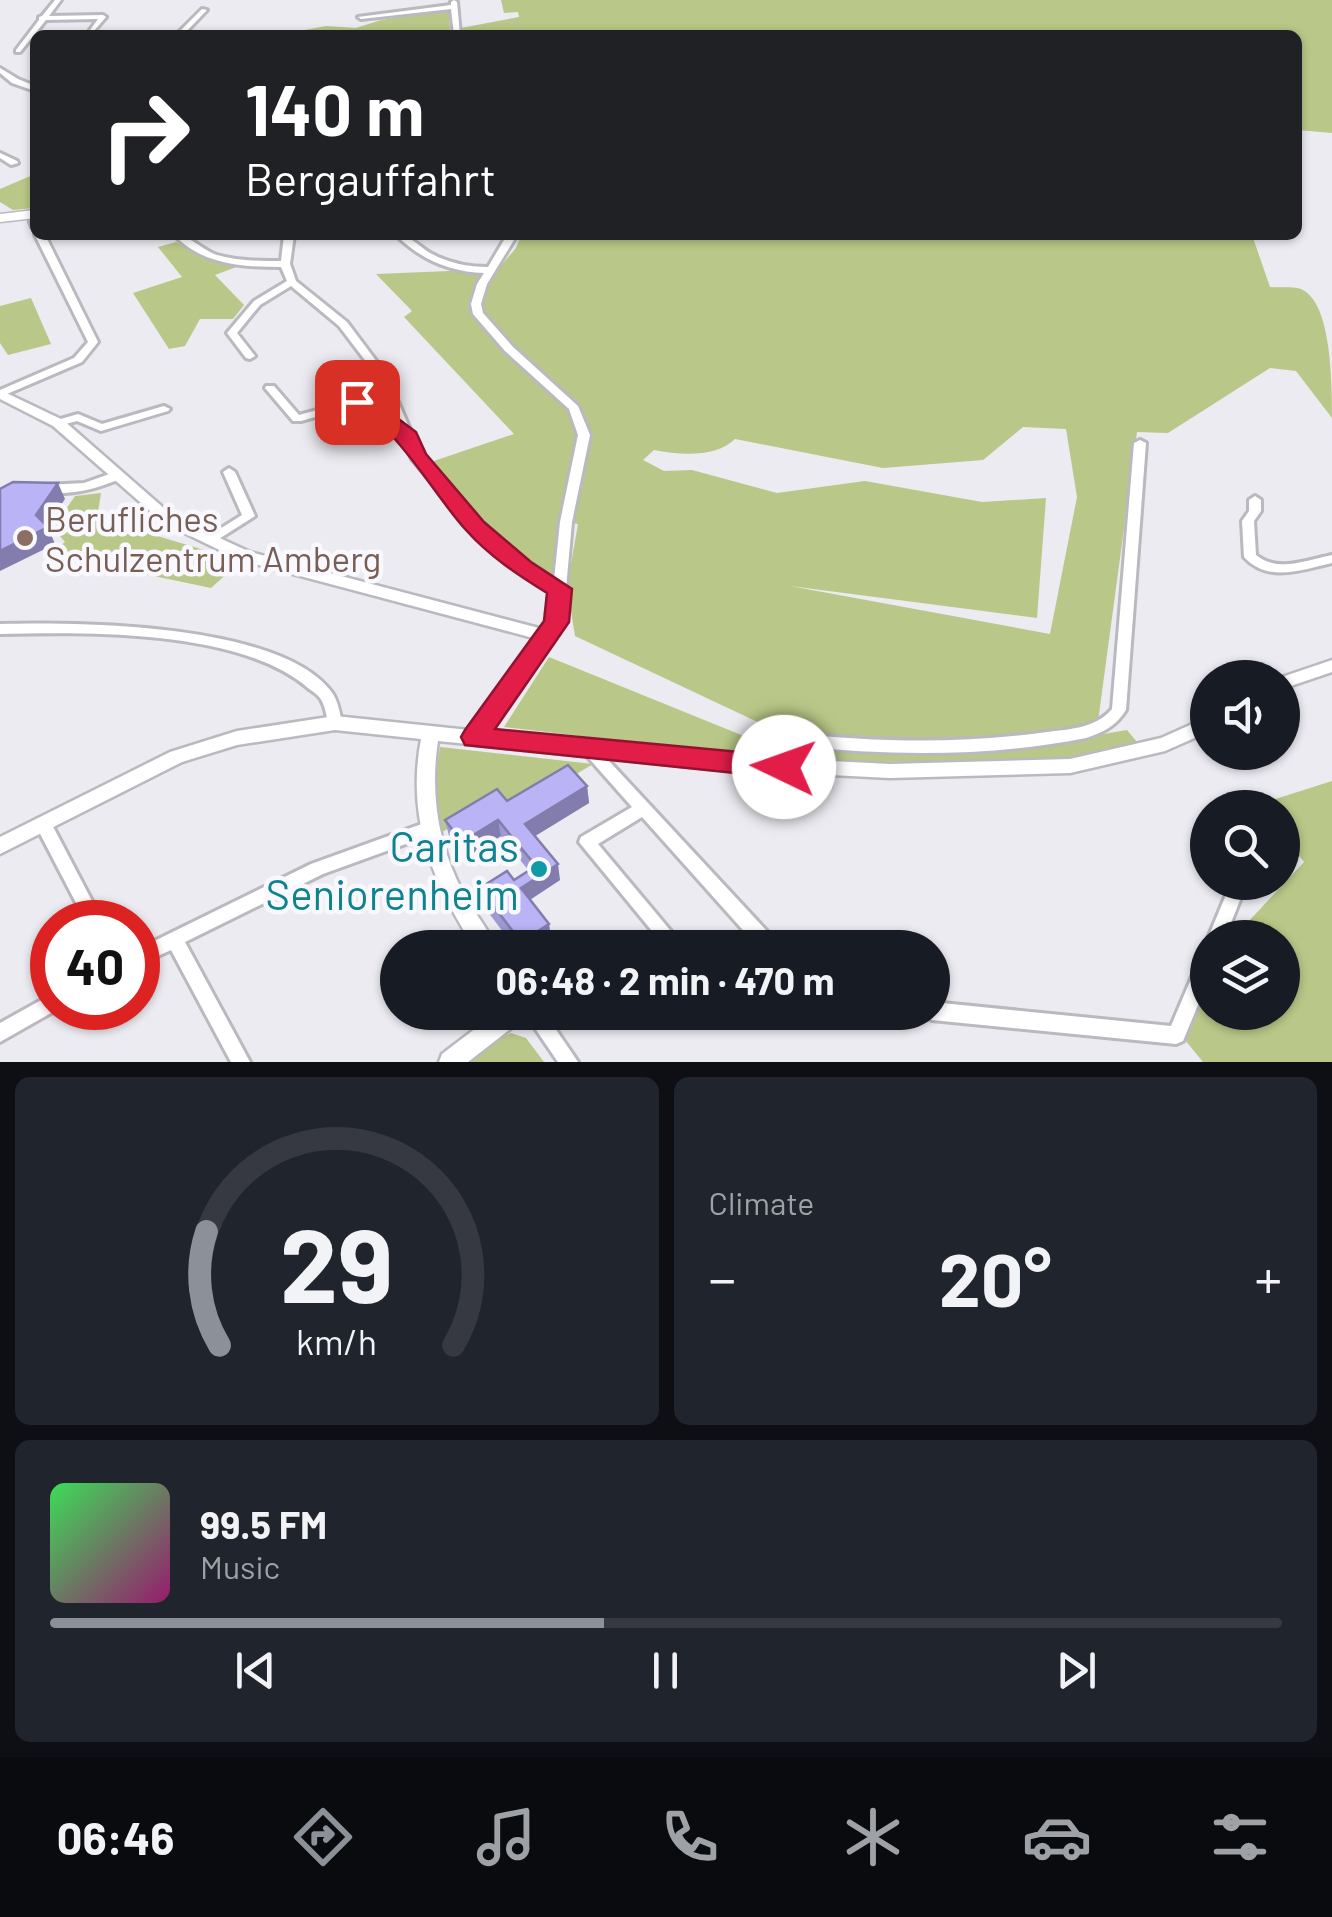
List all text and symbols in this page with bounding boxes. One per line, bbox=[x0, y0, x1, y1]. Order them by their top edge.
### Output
text: 140 m bbox=[245, 66, 424, 150]
icon: right bbox=[80, 70, 210, 200]
text: Bergauffahrt bbox=[245, 151, 496, 205]
pin bbox=[315, 360, 400, 445]
icon: arrive bbox=[330, 375, 385, 430]
place label: Berufliches Schulzentrum Amberg bbox=[45, 497, 381, 579]
marker: Berufliches Schulzentrum Amberg bbox=[14, 527, 36, 549]
map controls bbox=[1190, 660, 1300, 1030]
button: sound bbox=[1190, 660, 1300, 770]
position arrow bbox=[732, 715, 836, 819]
button: search bbox=[1190, 790, 1300, 900]
place label: Caritas Seniorenheim bbox=[266, 820, 519, 918]
marker: Caritas Seniorenheim bbox=[528, 858, 550, 880]
speed limit sign: 40 bbox=[30, 900, 160, 1030]
button: layers bbox=[1190, 920, 1300, 1030]
text: 06:48 · 2 min · 470 m bbox=[496, 957, 834, 1003]
text: Climate bbox=[709, 1183, 814, 1221]
text: 29 bbox=[280, 1199, 393, 1324]
text: 20° bbox=[939, 1232, 1052, 1322]
text: − bbox=[709, 1244, 736, 1310]
text: + bbox=[1254, 1244, 1282, 1310]
text: km/h bbox=[296, 1319, 377, 1362]
text: 99.5 FM bbox=[200, 1501, 327, 1547]
text: Music bbox=[200, 1547, 280, 1585]
icon: previous bbox=[228, 1643, 283, 1698]
icon: pause bbox=[638, 1643, 693, 1698]
icon: next bbox=[1049, 1643, 1104, 1698]
icon: directions bbox=[288, 1802, 358, 1872]
icon: music bbox=[471, 1802, 541, 1872]
icon: phone bbox=[655, 1802, 725, 1872]
icon: climate bbox=[838, 1802, 908, 1872]
icon: car bbox=[1022, 1802, 1092, 1872]
icon: filters bbox=[1205, 1802, 1275, 1872]
text: 06:46 bbox=[57, 1810, 174, 1864]

